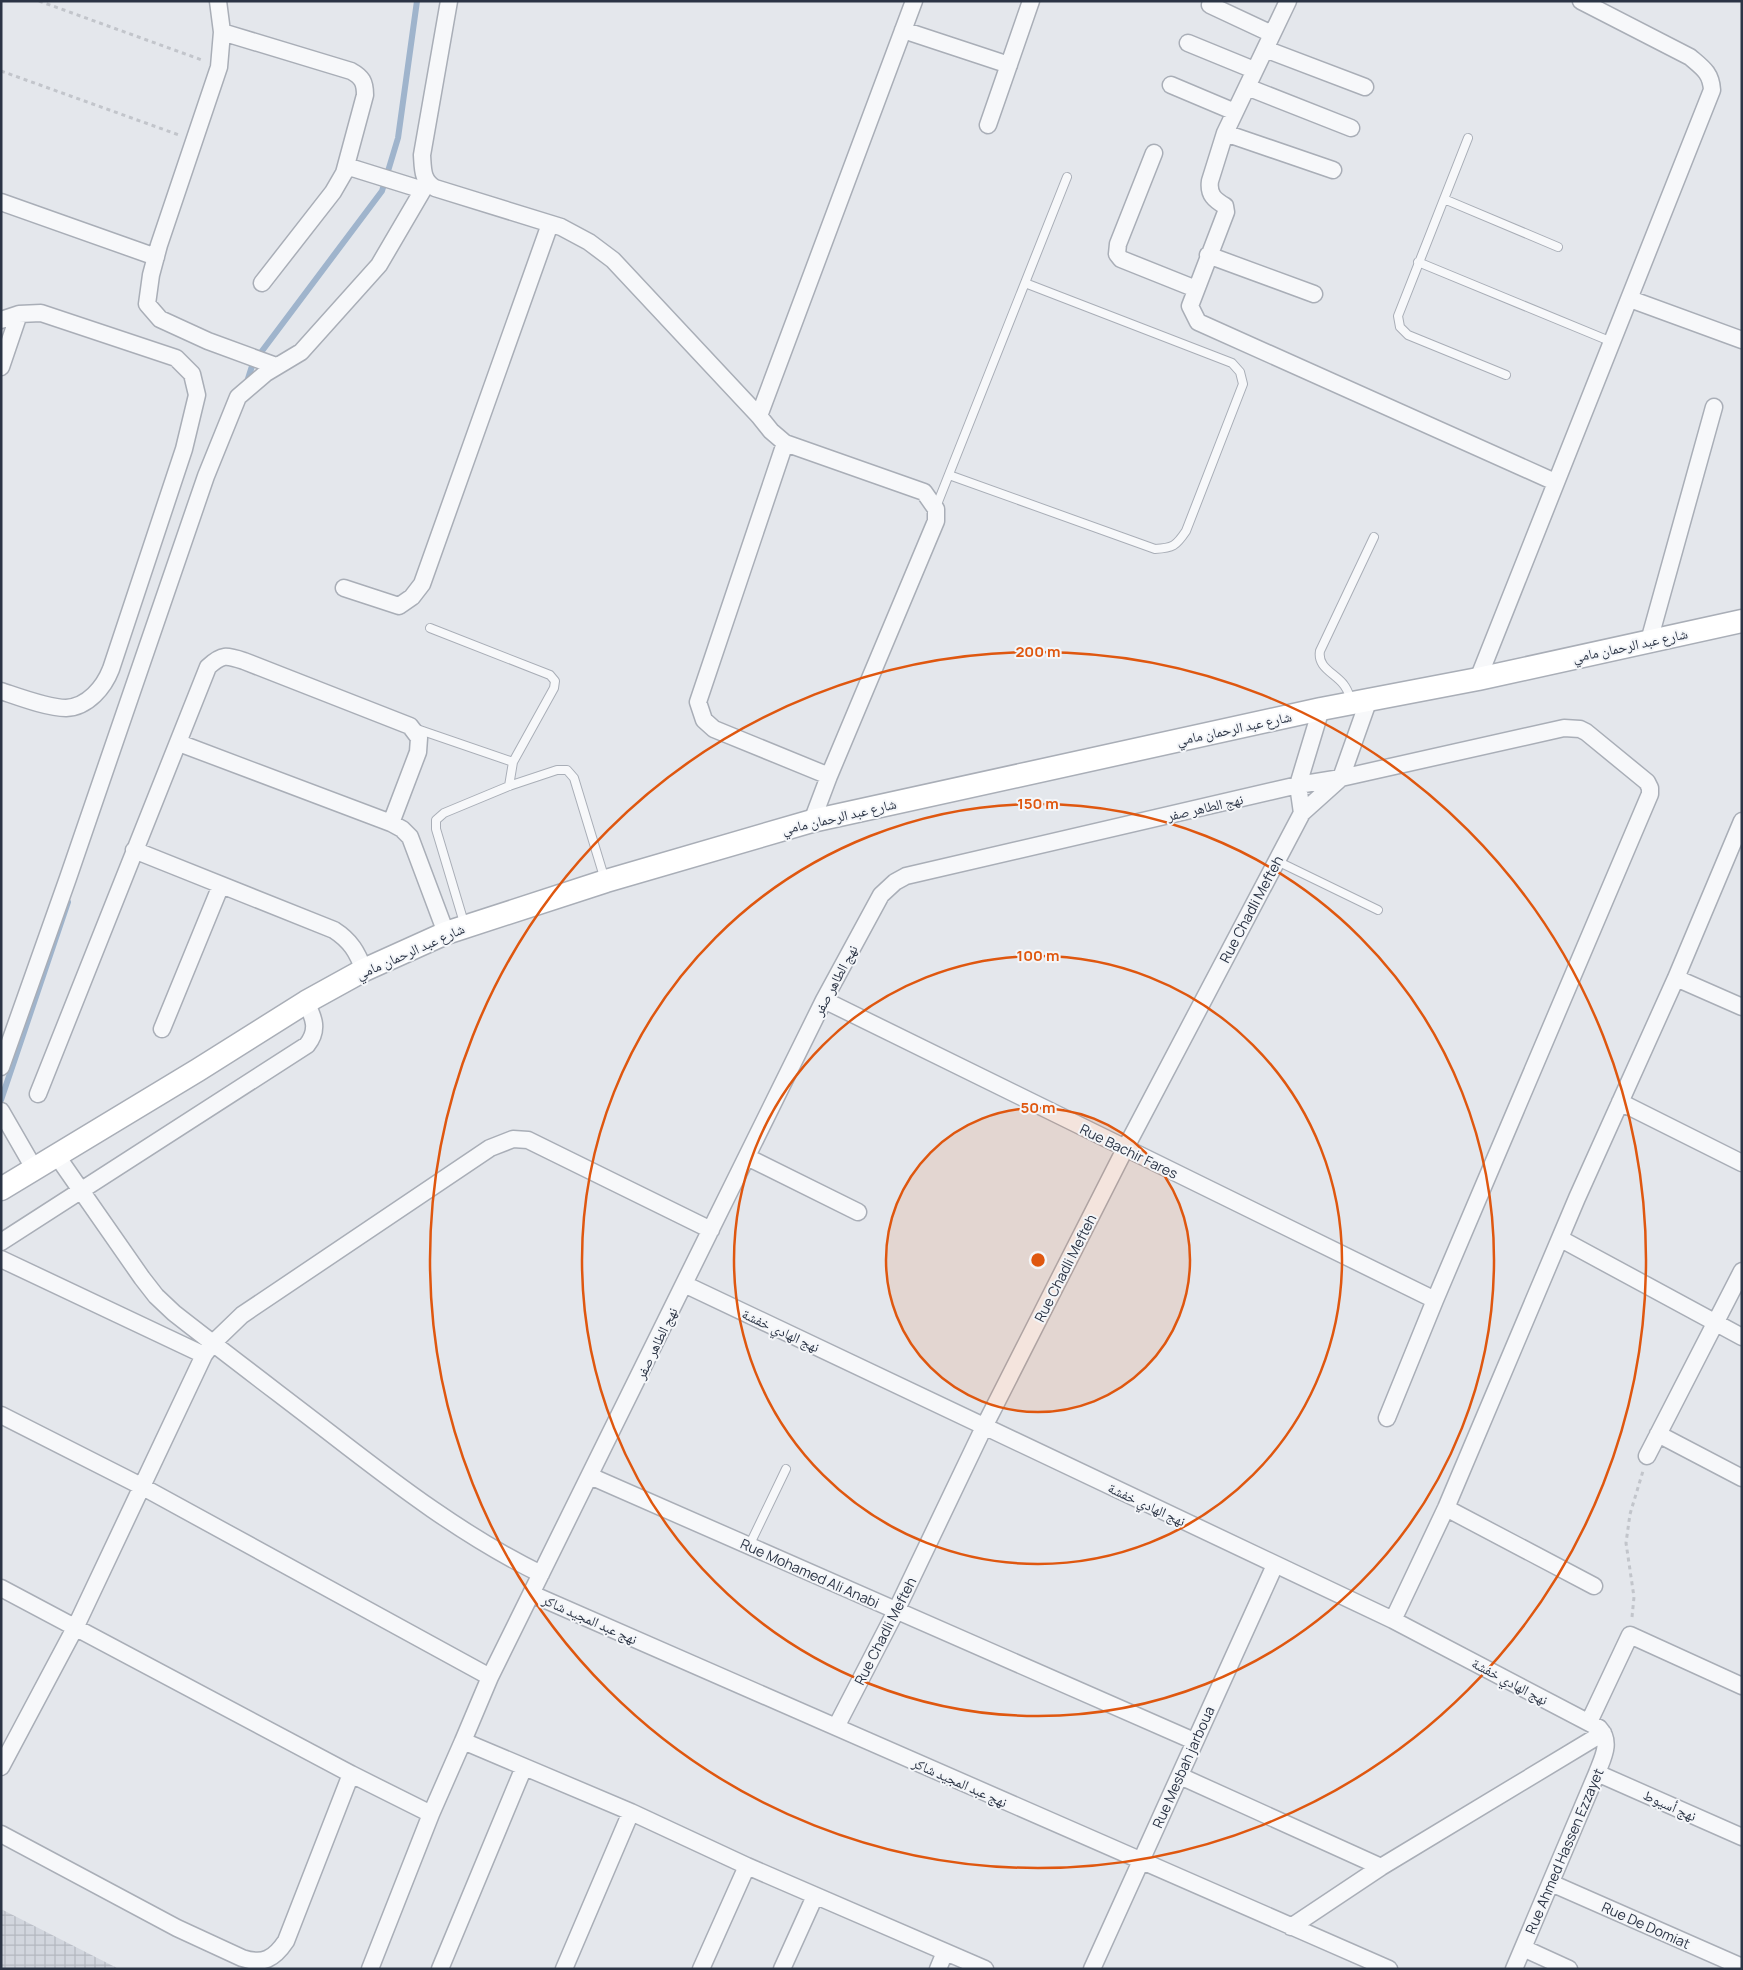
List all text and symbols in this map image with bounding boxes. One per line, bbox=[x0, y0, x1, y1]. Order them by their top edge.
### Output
street label: شارع عبد الرحمان مامي bbox=[1571, 624, 1690, 669]
text: 200 m bbox=[1015, 641, 1061, 662]
street label: شارع عبد الرحمان مامي bbox=[1175, 707, 1294, 752]
street label: نهج الطاهر صفر bbox=[1164, 789, 1245, 826]
text: 150 m bbox=[1017, 793, 1059, 814]
street label: شارع عبد الرحمان مامي bbox=[780, 794, 899, 841]
street label: Rue Chadli Mefteh bbox=[1215, 852, 1287, 966]
street label: شارع عبد الرحمان مامي bbox=[353, 919, 468, 986]
street label: نهج الطاهر صفر bbox=[808, 941, 863, 1020]
text: 100 m bbox=[1017, 945, 1059, 966]
text: 50 m bbox=[1020, 1097, 1056, 1118]
street label: Rue Bachir Fares bbox=[1077, 1119, 1181, 1183]
street label: Rue Chadli Mefteh bbox=[1030, 1211, 1100, 1325]
centre of rings bbox=[1029, 1251, 1047, 1269]
street label: نهج الطاهر صفر bbox=[630, 1304, 683, 1383]
street label: نهج الهادي خفشة bbox=[738, 1304, 823, 1359]
street label: نهج الهادي خفشة bbox=[1104, 1478, 1189, 1533]
street label: Rue Mohamed Ali Anabi bbox=[738, 1534, 882, 1612]
street label: Rue Chadli Mefteh bbox=[850, 1574, 920, 1688]
street label: نهج عبد المجيد شاكر bbox=[538, 1589, 641, 1649]
street label: نهج الهادي خفشة bbox=[1467, 1653, 1552, 1711]
street label: Rue Mesbah jarboua bbox=[1148, 1703, 1218, 1831]
street label: نهج عبد المجيد شاكر bbox=[908, 1752, 1011, 1812]
street label: Rue Ahmed Hassen Ezzayet bbox=[1520, 1765, 1608, 1937]
street label: نهج أسيوط bbox=[1640, 1785, 1700, 1826]
street label: Rue De Domiat bbox=[1599, 1897, 1693, 1953]

